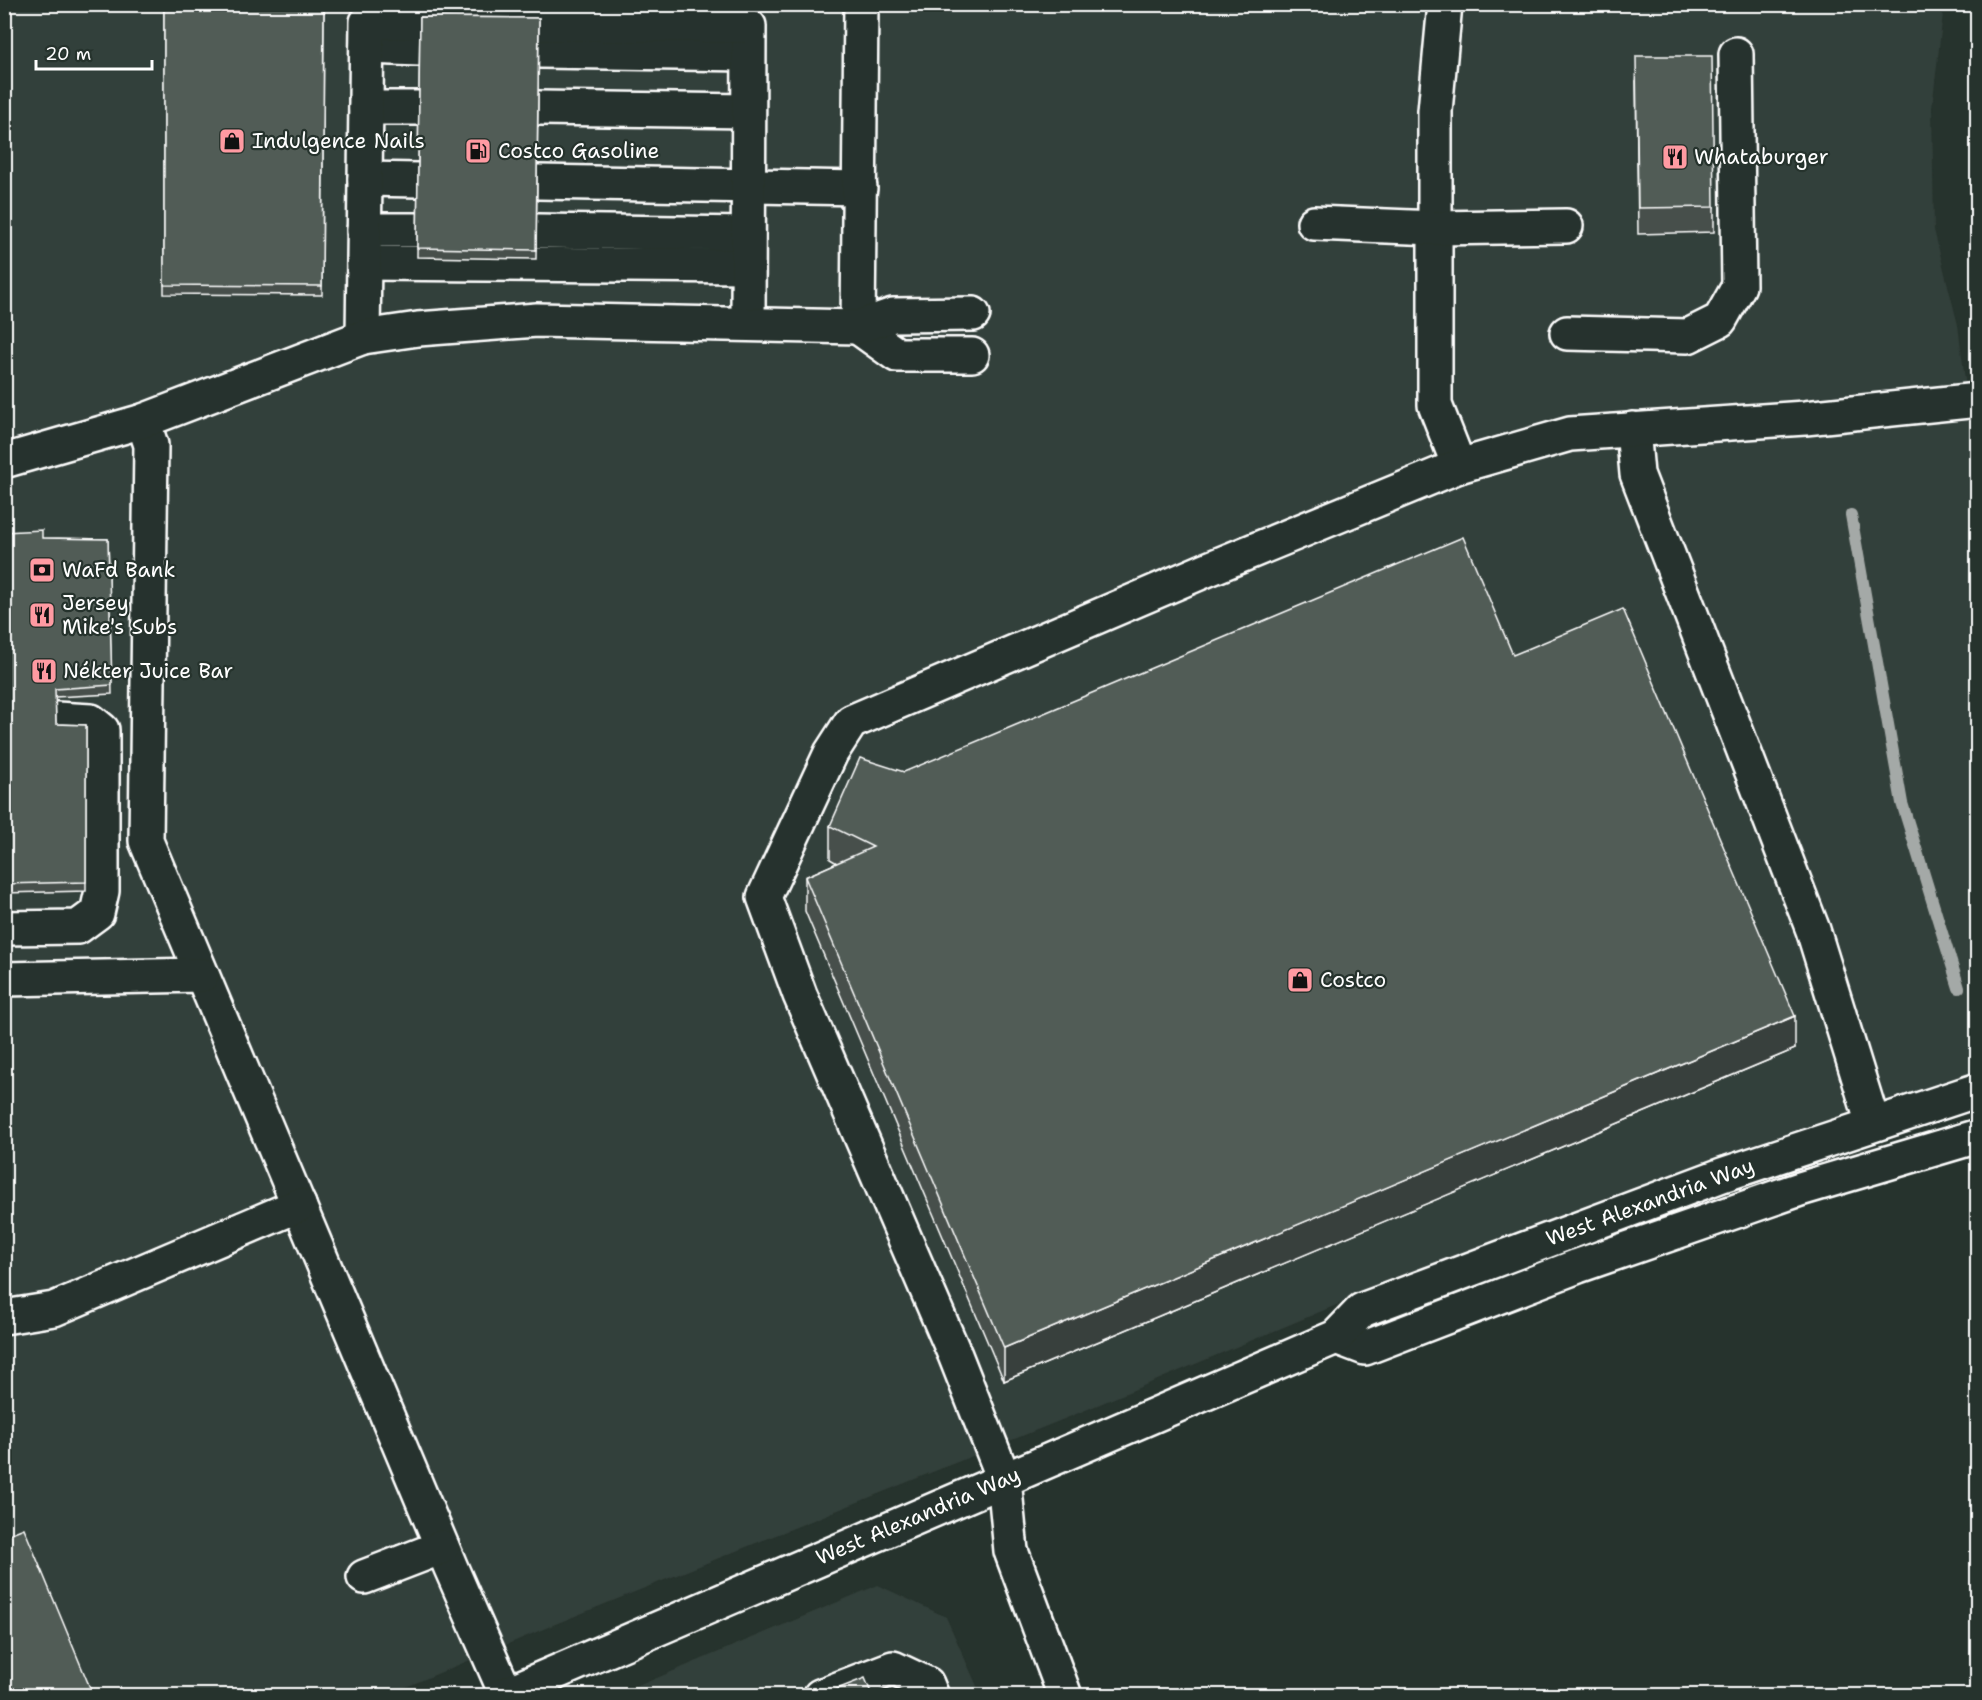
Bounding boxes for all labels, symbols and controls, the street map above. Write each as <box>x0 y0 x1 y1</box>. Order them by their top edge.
scale bar <box>36 33 152 71</box>
text: 20 m <box>45 42 91 66</box>
shop icon: Indulgence Nails <box>217 126 247 156</box>
place label: Indulgence Nails <box>252 127 425 155</box>
fuel station icon: Costco Gasoline <box>463 136 493 166</box>
place label: Costco Gasoline <box>498 137 659 165</box>
restaurant icon: Whataburger <box>1660 142 1690 172</box>
place label: Whataburger <box>1694 143 1829 171</box>
bank icon: WaFd Bank <box>27 555 57 585</box>
place label: WaFd Bank <box>62 556 175 584</box>
place label: Jersey Mike's Subs <box>62 589 177 641</box>
restaurant icon: Jersey Mike's Subs <box>27 600 57 630</box>
restaurant icon: Nékter Juice Bar <box>29 656 59 686</box>
place label: Nékter Juice Bar <box>63 657 233 685</box>
shop icon: Costco <box>1285 965 1315 995</box>
place label: Costco <box>1320 966 1386 994</box>
street label: West Alexandria Way <box>1542 1151 1758 1253</box>
street label: West Alexandria Way <box>812 1460 1024 1572</box>

